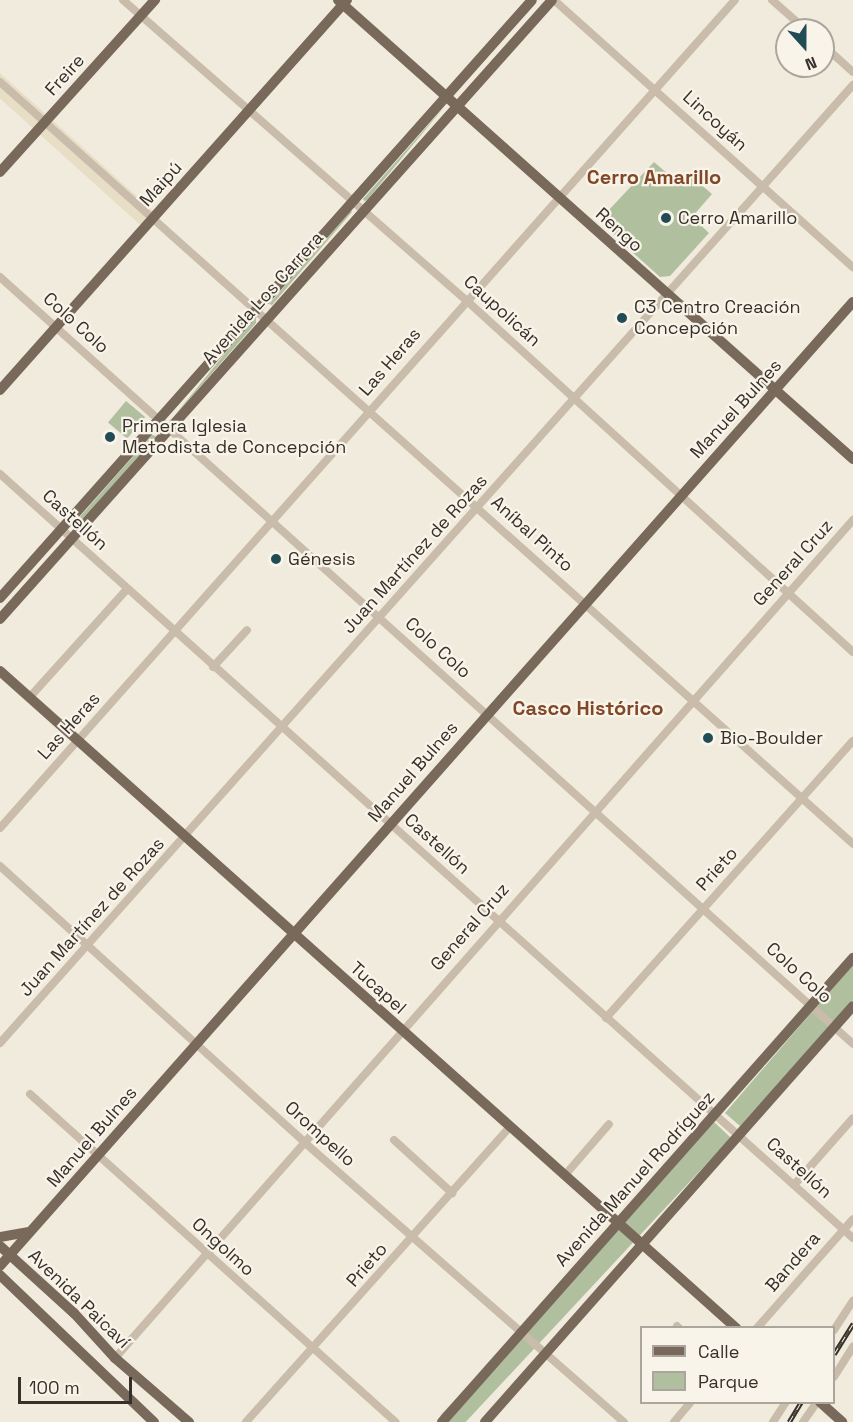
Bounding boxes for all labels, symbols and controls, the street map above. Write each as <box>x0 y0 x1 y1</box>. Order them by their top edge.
north arrow <box>775 18 835 78</box>
street label: Freire <box>41 50 89 100</box>
text: N <box>802 52 820 75</box>
street label: Lincoyán <box>678 86 752 156</box>
street label: Maipú <box>135 157 187 211</box>
district label: Cerro Amarillo <box>587 165 721 189</box>
street label: Rengo <box>591 203 647 257</box>
place label: Cerro Amarillo <box>678 207 798 229</box>
marker: Cerro Amarillo <box>659 211 673 225</box>
street label: Avenida Los Carrera <box>198 227 328 369</box>
street label: Caupolicán <box>459 271 545 351</box>
street label: Colo Colo <box>39 288 113 358</box>
place label: C3 Centro Creación Concepción <box>634 297 801 340</box>
marker: C3 Centro Creación Concepción <box>615 311 629 325</box>
street label: Las Heras <box>355 324 425 400</box>
street label: Manuel Bulnes <box>686 355 786 463</box>
place label: Primera Iglesia Metodista de Concepción <box>122 416 346 458</box>
marker: Primera Iglesia Metodista de Concepción <box>103 430 117 444</box>
street label: Juan Martínez de Rozas <box>338 470 492 638</box>
street label: Castellón <box>38 485 112 555</box>
street label: Aníbal Pinto <box>487 492 577 576</box>
street label: General Cruz <box>749 515 837 611</box>
place label: Génesis <box>288 548 356 570</box>
marker: Génesis <box>269 552 283 566</box>
street label: Colo Colo <box>401 613 475 683</box>
street label: Las Heras <box>33 688 105 764</box>
district label: Casco Histórico <box>513 696 663 720</box>
street label: Manuel Bulnes <box>364 717 462 827</box>
place label: Bio-Boulder <box>720 727 823 749</box>
marker: Bio-Boulder <box>701 731 715 745</box>
street label: Castellón <box>400 809 474 879</box>
street label: Juan Martínez de Rozas <box>15 833 169 1001</box>
street label: Prieto <box>692 843 742 895</box>
street label: General Cruz <box>426 879 514 975</box>
street label: Colo Colo <box>762 938 836 1008</box>
street label: Tucapel <box>346 957 410 1019</box>
street label: Manuel Bulnes <box>43 1082 141 1192</box>
street label: Avenida Manuel Rodríguez <box>551 1087 719 1271</box>
street label: Orompello <box>280 1097 360 1171</box>
street label: Castellón <box>762 1133 836 1203</box>
street label: Ongolmo <box>187 1213 259 1281</box>
street label: Bandera <box>761 1228 825 1296</box>
street label: Prieto <box>342 1239 392 1291</box>
street label: Avenida Paicaví <box>24 1245 134 1353</box>
legend <box>640 1326 835 1404</box>
text: Calle <box>698 1340 739 1363</box>
scale bar <box>21 1365 135 1403</box>
text: Parque <box>698 1370 759 1393</box>
text: 100 m <box>29 1376 80 1399</box>

